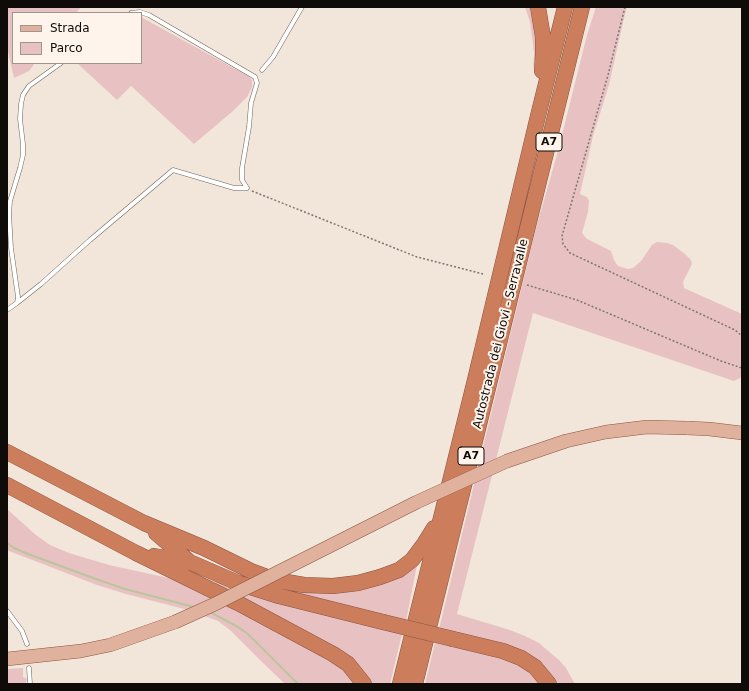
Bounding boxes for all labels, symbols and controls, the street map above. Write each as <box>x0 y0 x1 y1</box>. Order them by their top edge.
legend <box>12 12 142 64</box>
text: Strada <box>50 21 90 35</box>
text: Parco <box>50 41 83 55</box>
road number: A7 <box>536 133 562 151</box>
street label: Autostrada dei Giovi - Serravalle <box>470 238 532 430</box>
road number: A7 <box>458 447 484 465</box>

